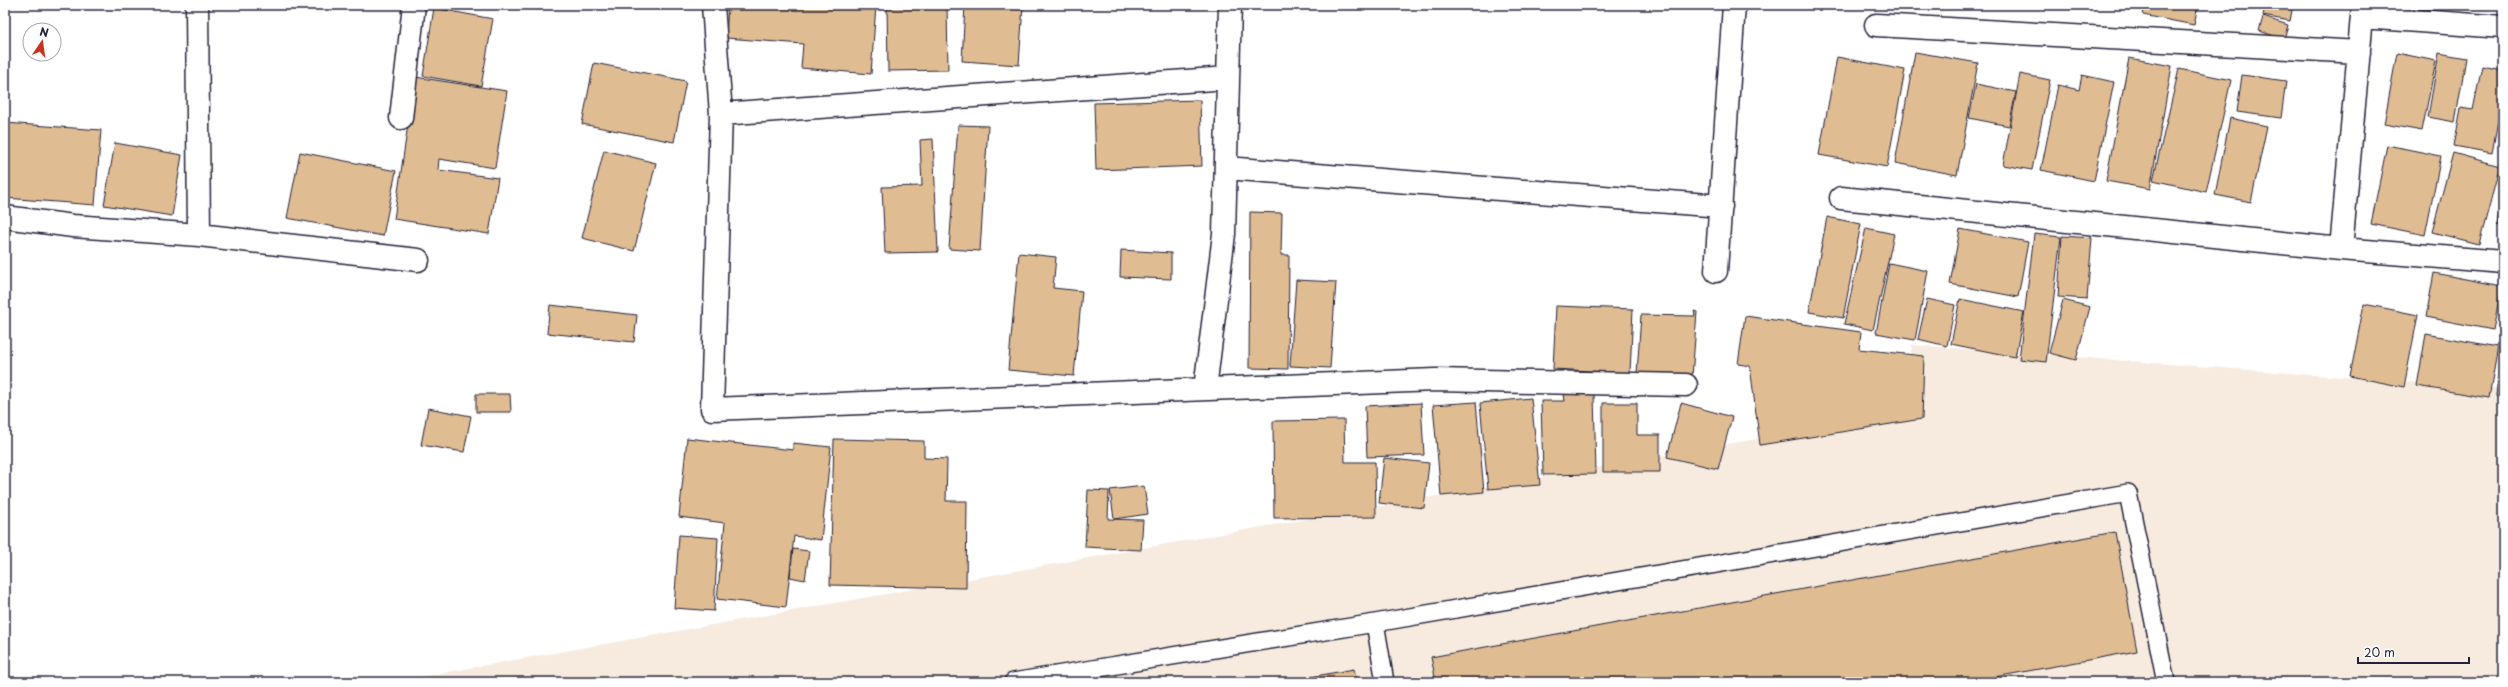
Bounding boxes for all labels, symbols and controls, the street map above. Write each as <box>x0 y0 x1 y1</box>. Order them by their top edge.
north arrow <box>22 22 62 62</box>
text: N <box>38 23 51 41</box>
scale bar <box>2358 639 2469 665</box>
text: 20 m <box>2364 643 2395 661</box>

